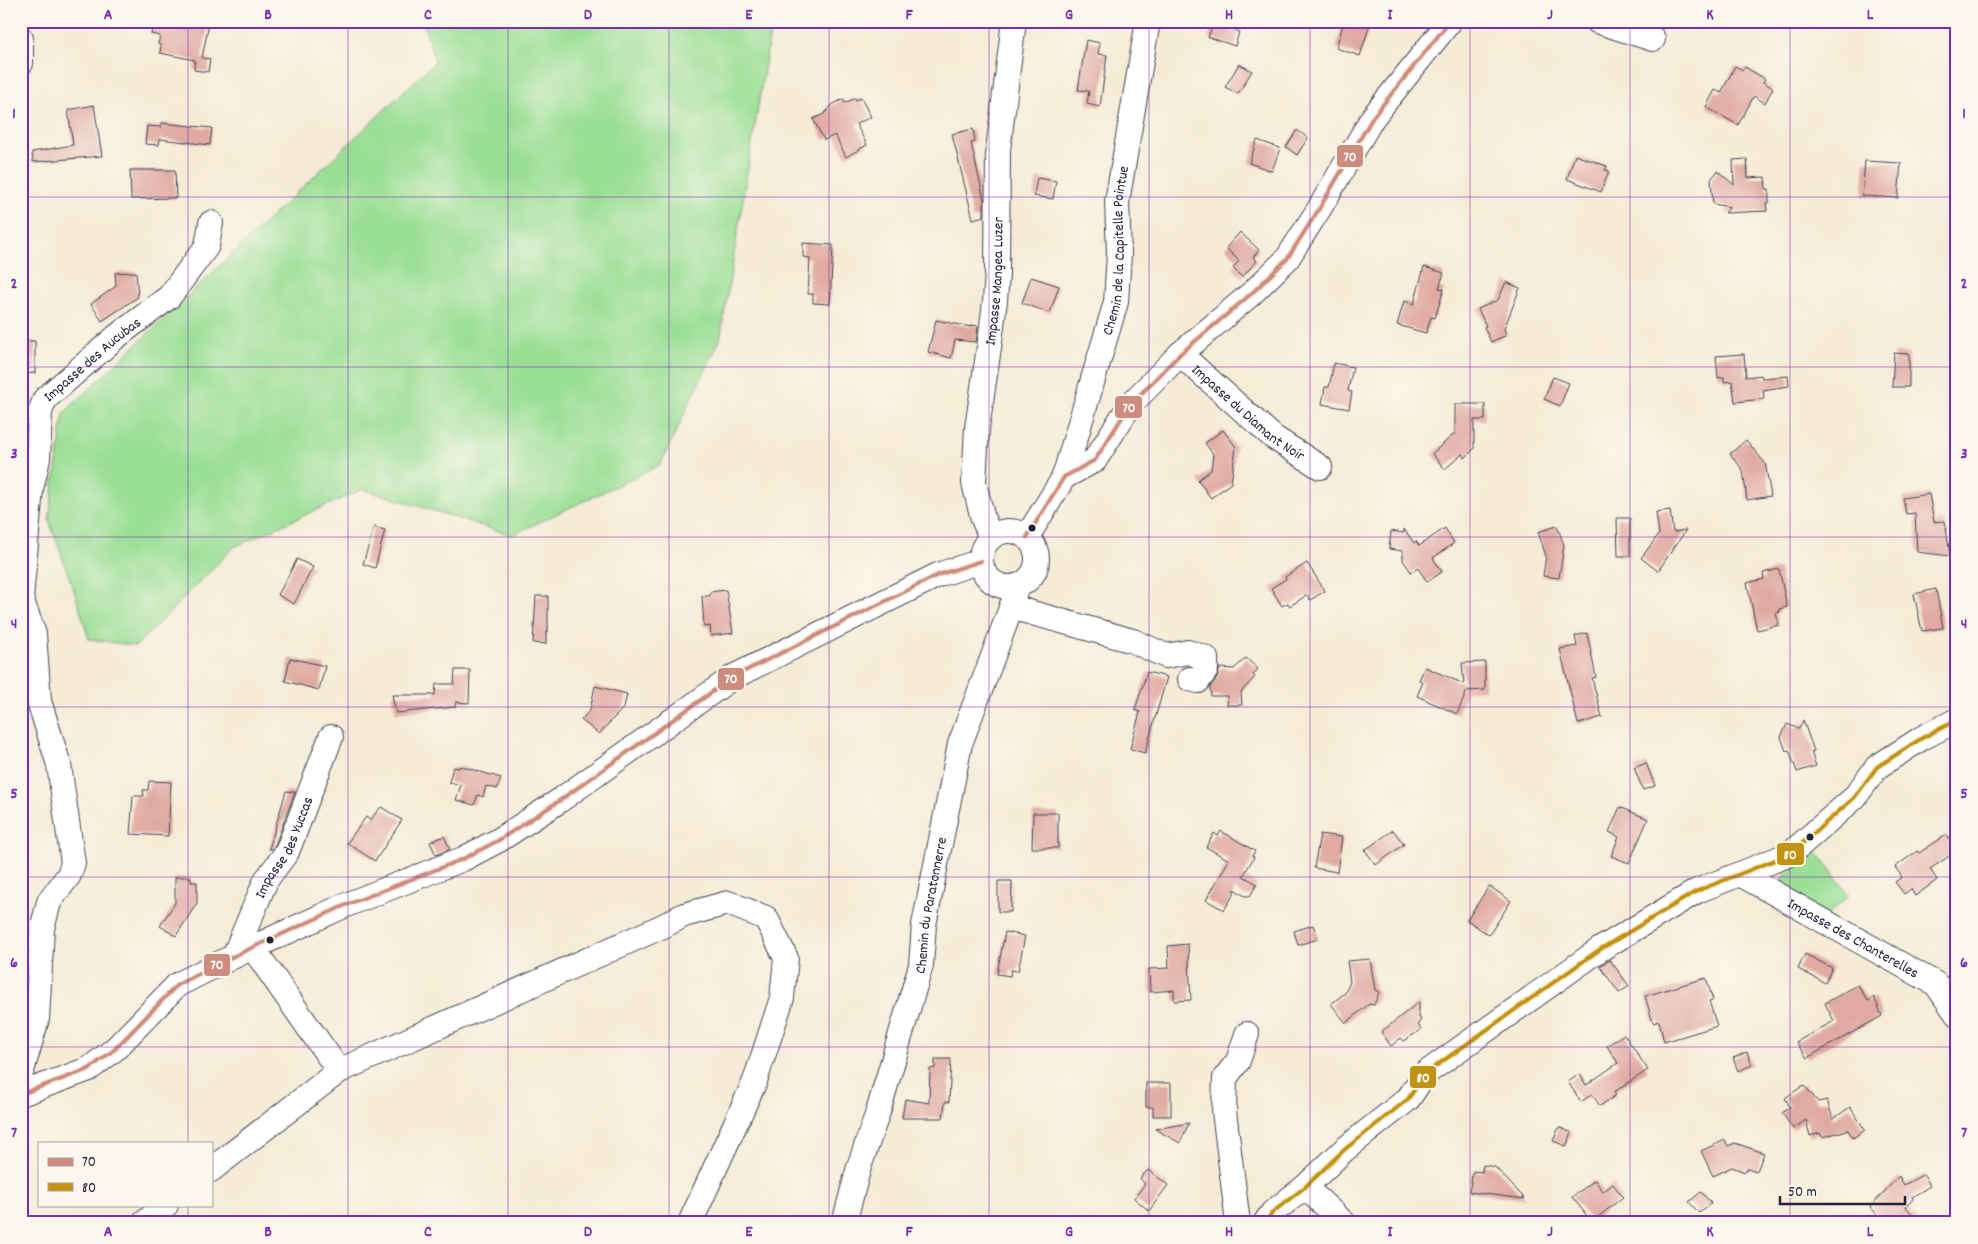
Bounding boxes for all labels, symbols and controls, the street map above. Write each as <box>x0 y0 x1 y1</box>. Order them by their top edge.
text: A <box>104 4 113 27</box>
text: B <box>264 4 272 27</box>
text: C <box>424 4 432 27</box>
text: D <box>584 4 593 27</box>
text: E <box>745 4 753 27</box>
text: F <box>905 4 913 27</box>
text: G <box>1065 4 1073 27</box>
text: H <box>1225 4 1233 27</box>
text: I <box>1388 4 1394 27</box>
text: J <box>1547 4 1553 27</box>
text: K <box>1706 4 1714 27</box>
text: L <box>1867 4 1874 27</box>
text: 1 <box>12 103 16 126</box>
text: 1 <box>1962 103 1966 126</box>
line badge: 70 <box>1336 144 1364 168</box>
text: 70 <box>1344 148 1357 168</box>
street label: Chemin de la Capitelle Pointue <box>1098 164 1136 338</box>
street label: Impasse Mangea Luzer <box>980 216 1010 347</box>
text: 2 <box>11 273 18 296</box>
text: 2 <box>1961 273 1968 296</box>
street label: Impasse des Aucubas <box>40 313 147 408</box>
street label: Impasse du Diamant Noir <box>1186 360 1309 468</box>
line badge: 70 <box>1114 395 1143 419</box>
text: 70 <box>1123 399 1136 419</box>
text: 3 <box>10 443 18 466</box>
text: 3 <box>1960 443 1968 466</box>
unlabelled marker <box>1027 523 1037 533</box>
text: 4 <box>11 613 17 636</box>
text: 4 <box>1961 613 1967 636</box>
line badge: 70 <box>717 667 745 691</box>
text: 70 <box>725 670 738 690</box>
text: 5 <box>10 783 18 806</box>
text: 5 <box>1960 783 1968 806</box>
street label: Impasse des Yuccas <box>250 794 320 902</box>
unlabelled marker <box>1805 832 1815 842</box>
street label: Chemin du Paratonnerre <box>910 835 954 977</box>
line badge: 80 <box>1776 842 1805 866</box>
text: 80 <box>1783 846 1797 866</box>
street label: Impasse des Chanterelles <box>1783 894 1922 985</box>
unlabelled marker <box>265 935 275 945</box>
text: 6 <box>10 952 18 975</box>
text: 6 <box>1960 952 1968 975</box>
line badge: 70 <box>203 953 231 977</box>
text: 70 <box>211 956 224 976</box>
line badge: 80 <box>1409 1065 1437 1089</box>
text: 80 <box>1416 1069 1430 1089</box>
text: 7 <box>11 1122 17 1145</box>
text: 7 <box>1961 1122 1967 1145</box>
legend <box>38 1142 212 1206</box>
text: 70 <box>82 1152 96 1174</box>
scale bar <box>1780 1174 1906 1206</box>
text: 80 <box>82 1178 96 1200</box>
text: 50 m <box>1788 1182 1817 1204</box>
text: A <box>104 1221 113 1244</box>
text: B <box>264 1221 272 1244</box>
text: C <box>424 1221 432 1244</box>
text: D <box>584 1221 593 1244</box>
text: E <box>745 1221 753 1244</box>
text: F <box>905 1221 913 1244</box>
text: G <box>1065 1221 1073 1244</box>
text: H <box>1225 1221 1233 1244</box>
text: I <box>1388 1221 1394 1244</box>
text: J <box>1547 1221 1553 1244</box>
text: K <box>1706 1221 1714 1244</box>
text: L <box>1867 1221 1874 1244</box>

